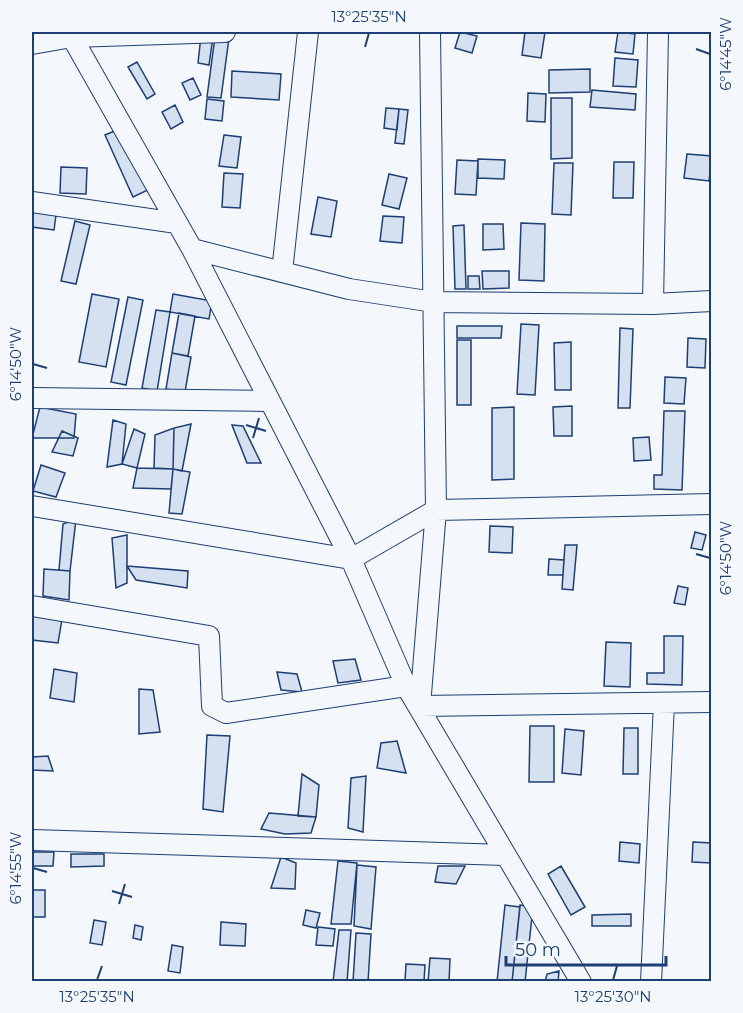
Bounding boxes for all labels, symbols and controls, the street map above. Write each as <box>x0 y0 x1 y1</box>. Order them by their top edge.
text: 13°25'35"N <box>331 7 407 26</box>
text: 6°14'45"W <box>716 17 735 91</box>
text: 6°14'50"W <box>6 326 25 401</box>
text: 6°14'50"W <box>716 520 735 595</box>
text: 6°14'55"W <box>6 831 25 904</box>
scale bar <box>506 929 666 967</box>
text: 50 m <box>515 939 561 961</box>
text: 13°25'35"N <box>59 987 135 1006</box>
text: 13°25'30"N <box>575 987 652 1006</box>

